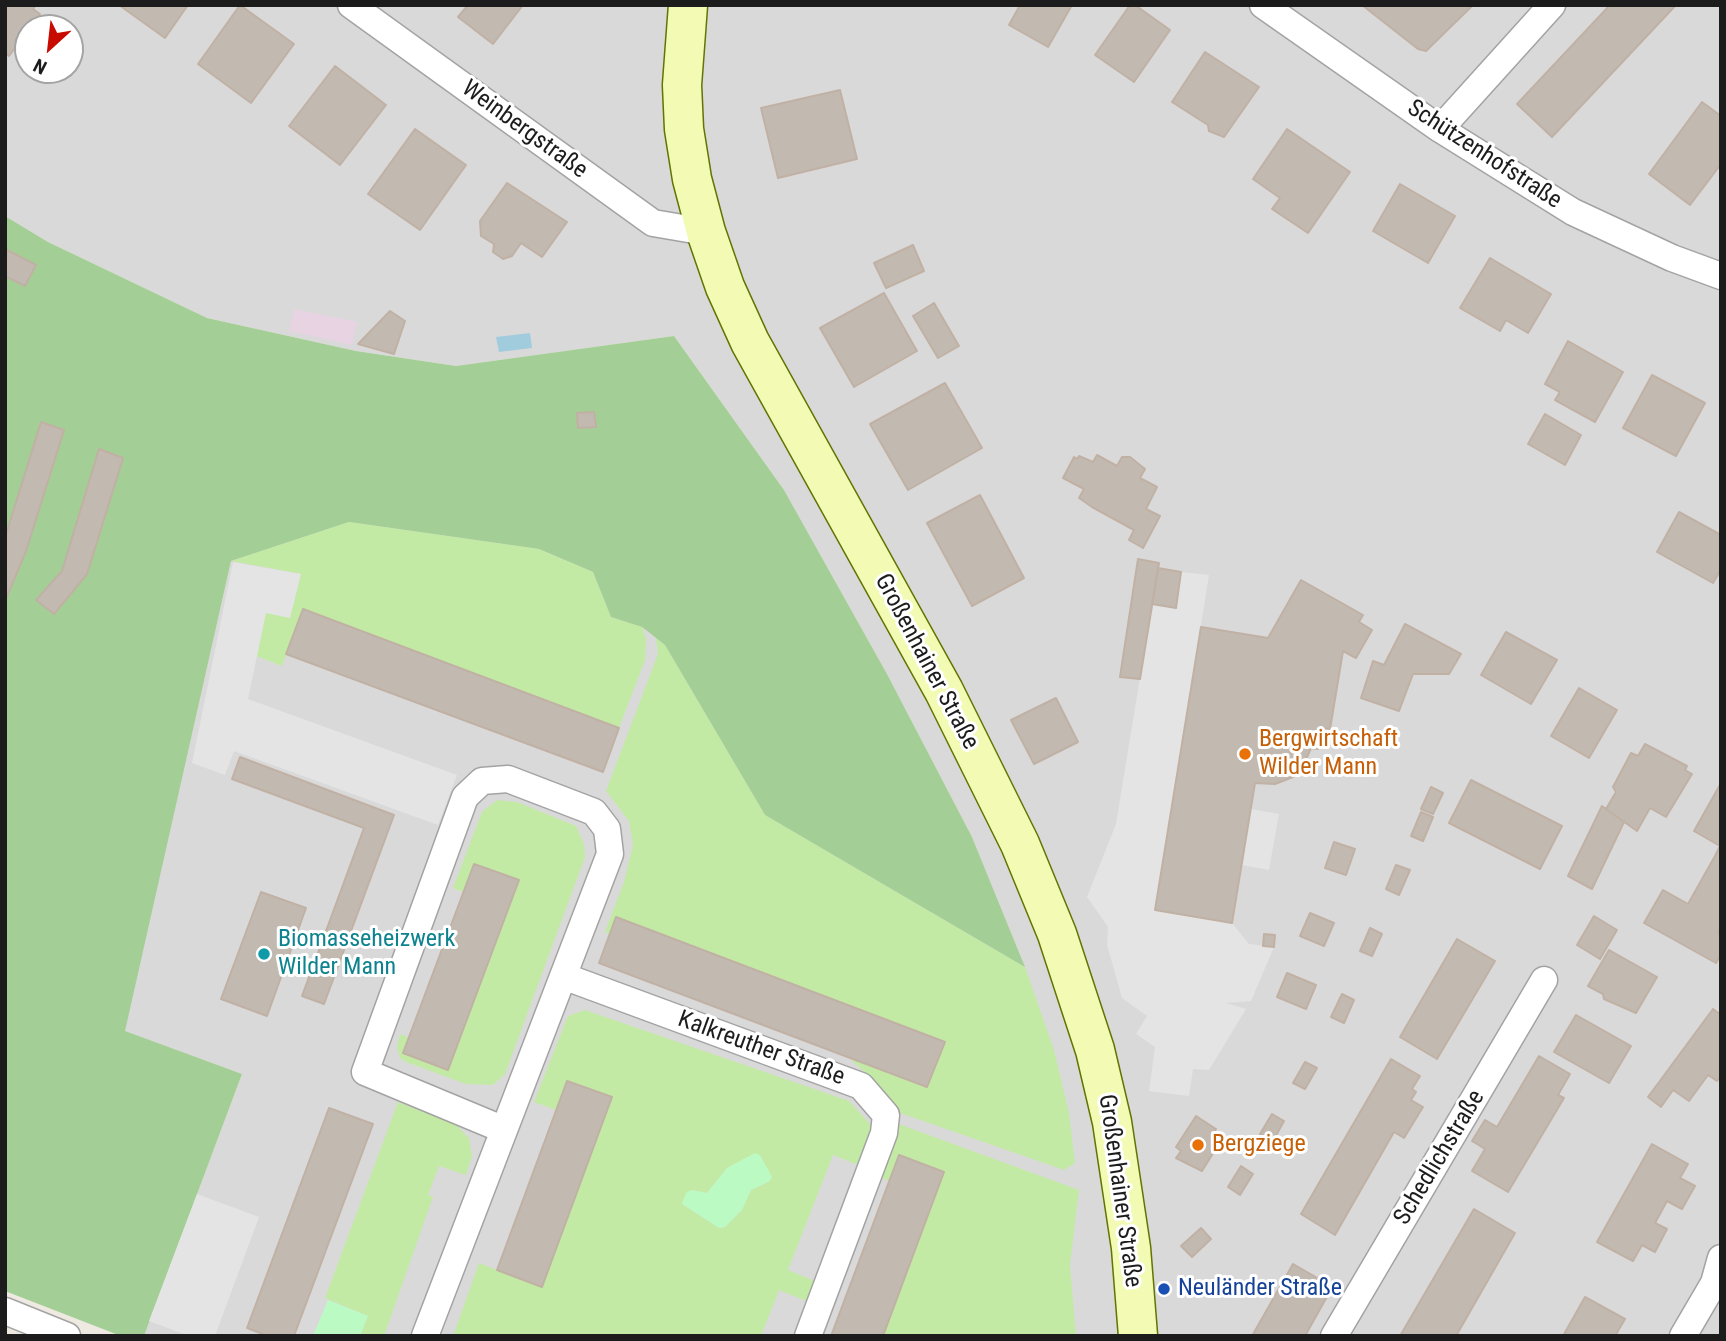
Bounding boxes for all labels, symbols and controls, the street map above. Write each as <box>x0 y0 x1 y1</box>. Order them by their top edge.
north arrow <box>14 14 84 84</box>
text: N <box>30 53 51 79</box>
street label: Weinbergstraße <box>455 75 593 185</box>
street label: Schützenhofstraße <box>1401 94 1567 216</box>
street label: Großenhainer Straße <box>868 569 984 755</box>
place label: Bergwirtschaft Wilder Mann <box>1259 726 1398 782</box>
marker: Bergwirtschaft Wilder Mann <box>1237 746 1253 762</box>
place label: Biomasseheizwerk Wilder Mann <box>278 926 455 982</box>
marker: Biomasseheizwerk Wilder Mann <box>256 946 272 962</box>
street label: Kalkreuther Straße <box>674 1005 848 1093</box>
street label: Schedlichstraße <box>1388 1085 1492 1231</box>
street label: Großenhainer Straße <box>1091 1093 1147 1289</box>
place label: Bergziege <box>1212 1131 1306 1159</box>
marker: Bergziege <box>1190 1137 1206 1153</box>
place label: Neuländer Straße <box>1178 1275 1342 1303</box>
marker: Neuländer Straße <box>1156 1281 1172 1297</box>

